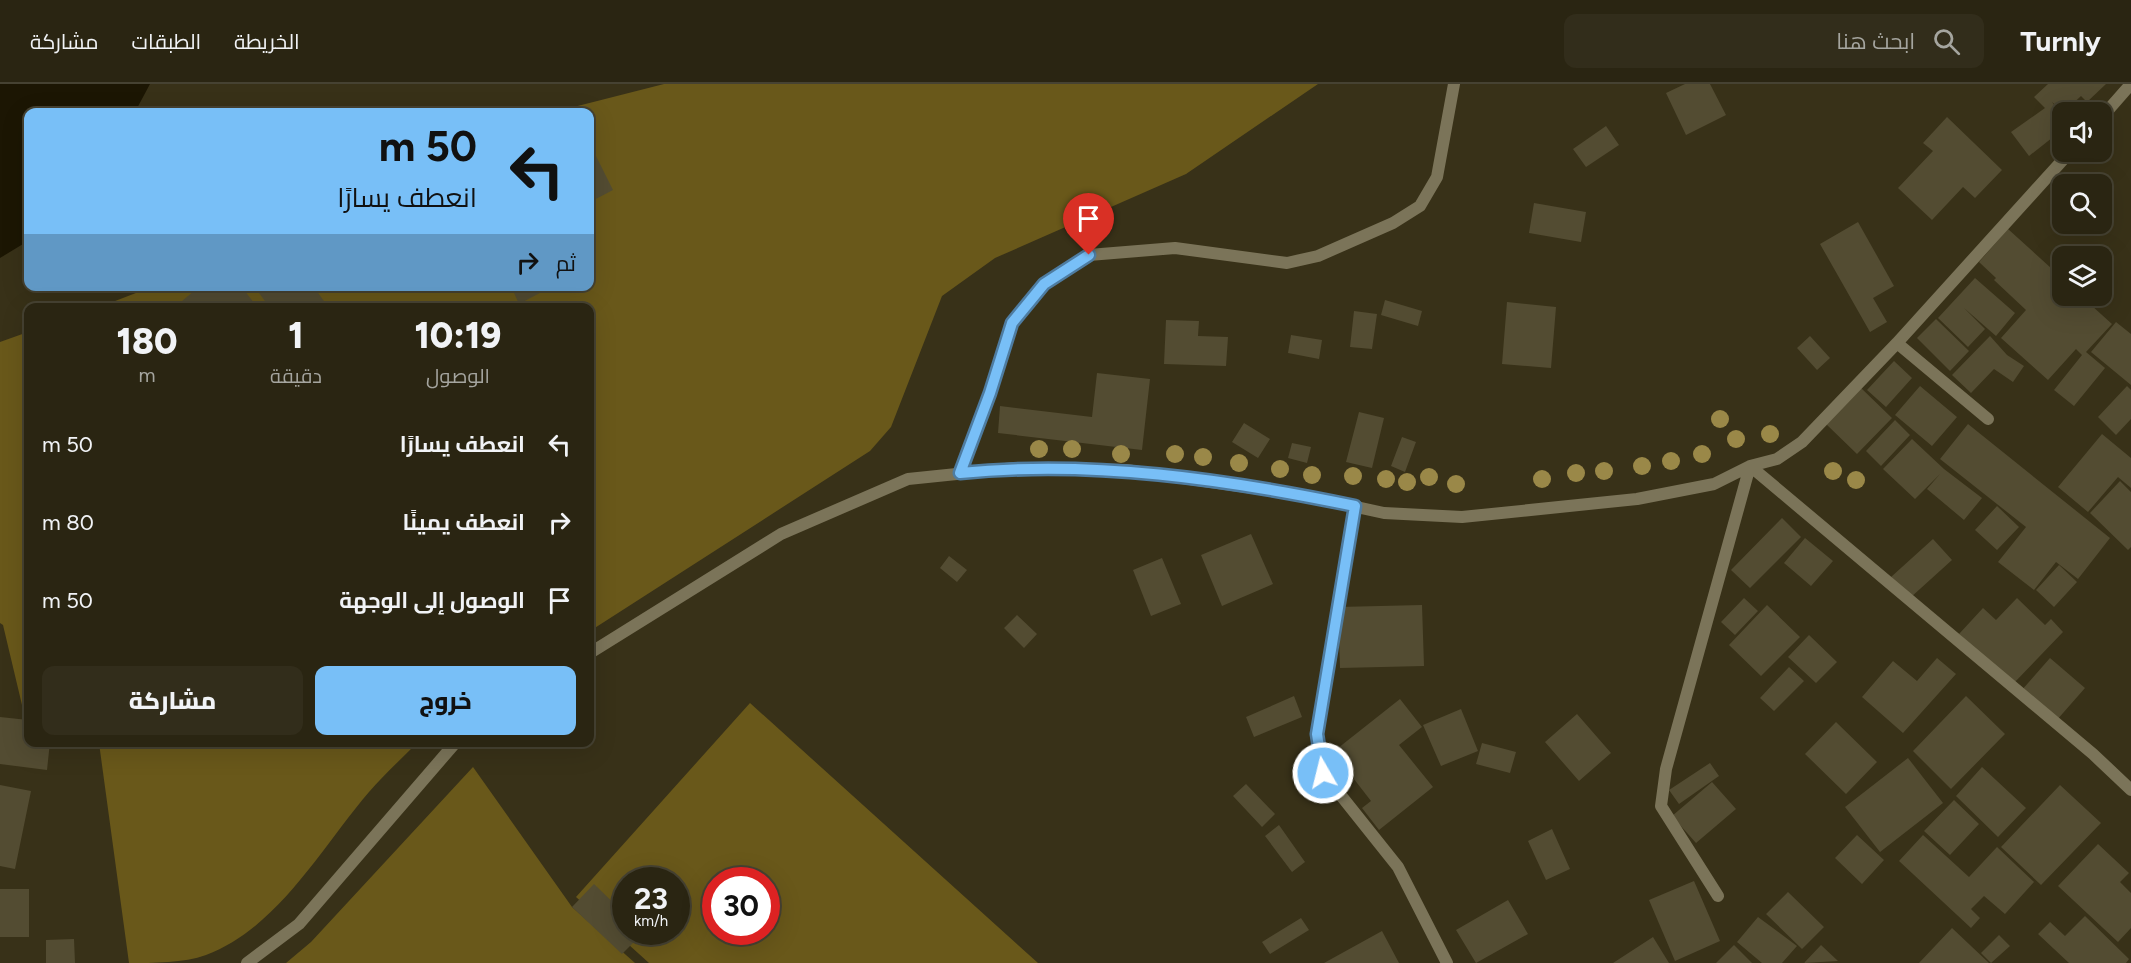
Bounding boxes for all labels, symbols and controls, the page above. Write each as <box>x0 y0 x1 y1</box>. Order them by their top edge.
search box <box>1564 14 1984 68</box>
text: Turnly <box>2020 24 2101 58</box>
icon: search <box>1930 25 1963 58</box>
text: ابحث هنا <box>1836 28 1915 55</box>
text: مشاركة <box>30 29 99 54</box>
text: الطبقات <box>132 29 201 54</box>
text: الخريطة <box>234 29 300 54</box>
map controls <box>2052 102 2112 306</box>
button: sound <box>2052 102 2112 162</box>
text: 50 m <box>379 121 477 172</box>
icon: left <box>498 132 576 210</box>
button: search <box>2052 174 2112 234</box>
text: انعطف يسارًا <box>337 181 477 214</box>
pin <box>1063 193 1114 255</box>
icon: arrive <box>1072 202 1105 235</box>
icon: right <box>511 246 544 279</box>
button: layers <box>2052 246 2112 306</box>
text: ثم <box>556 250 576 277</box>
text: 1 <box>288 314 304 357</box>
text: 10:19 <box>415 314 501 357</box>
text: 180 <box>117 320 177 363</box>
text: m <box>138 363 155 387</box>
text: دقيقة <box>270 364 322 388</box>
text: الوصول <box>426 364 490 388</box>
icon: left <box>543 428 576 461</box>
text: 50 m <box>42 431 93 458</box>
text: انعطف يسارًا <box>400 431 525 458</box>
icon: right <box>543 506 576 539</box>
text: 80 m <box>42 509 94 536</box>
text: انعطف يمينًا <box>402 509 525 536</box>
icon: arrive <box>543 584 576 617</box>
text: 50 m <box>42 587 93 614</box>
text: الوصول إلى الوجهة <box>339 587 525 614</box>
button: مشاركة <box>42 666 303 735</box>
button: خروج <box>315 666 576 735</box>
position arrow <box>1291 741 1355 805</box>
speed limit sign: 30 <box>702 867 780 945</box>
text: 23 <box>634 880 668 917</box>
text: km/h <box>634 912 668 930</box>

